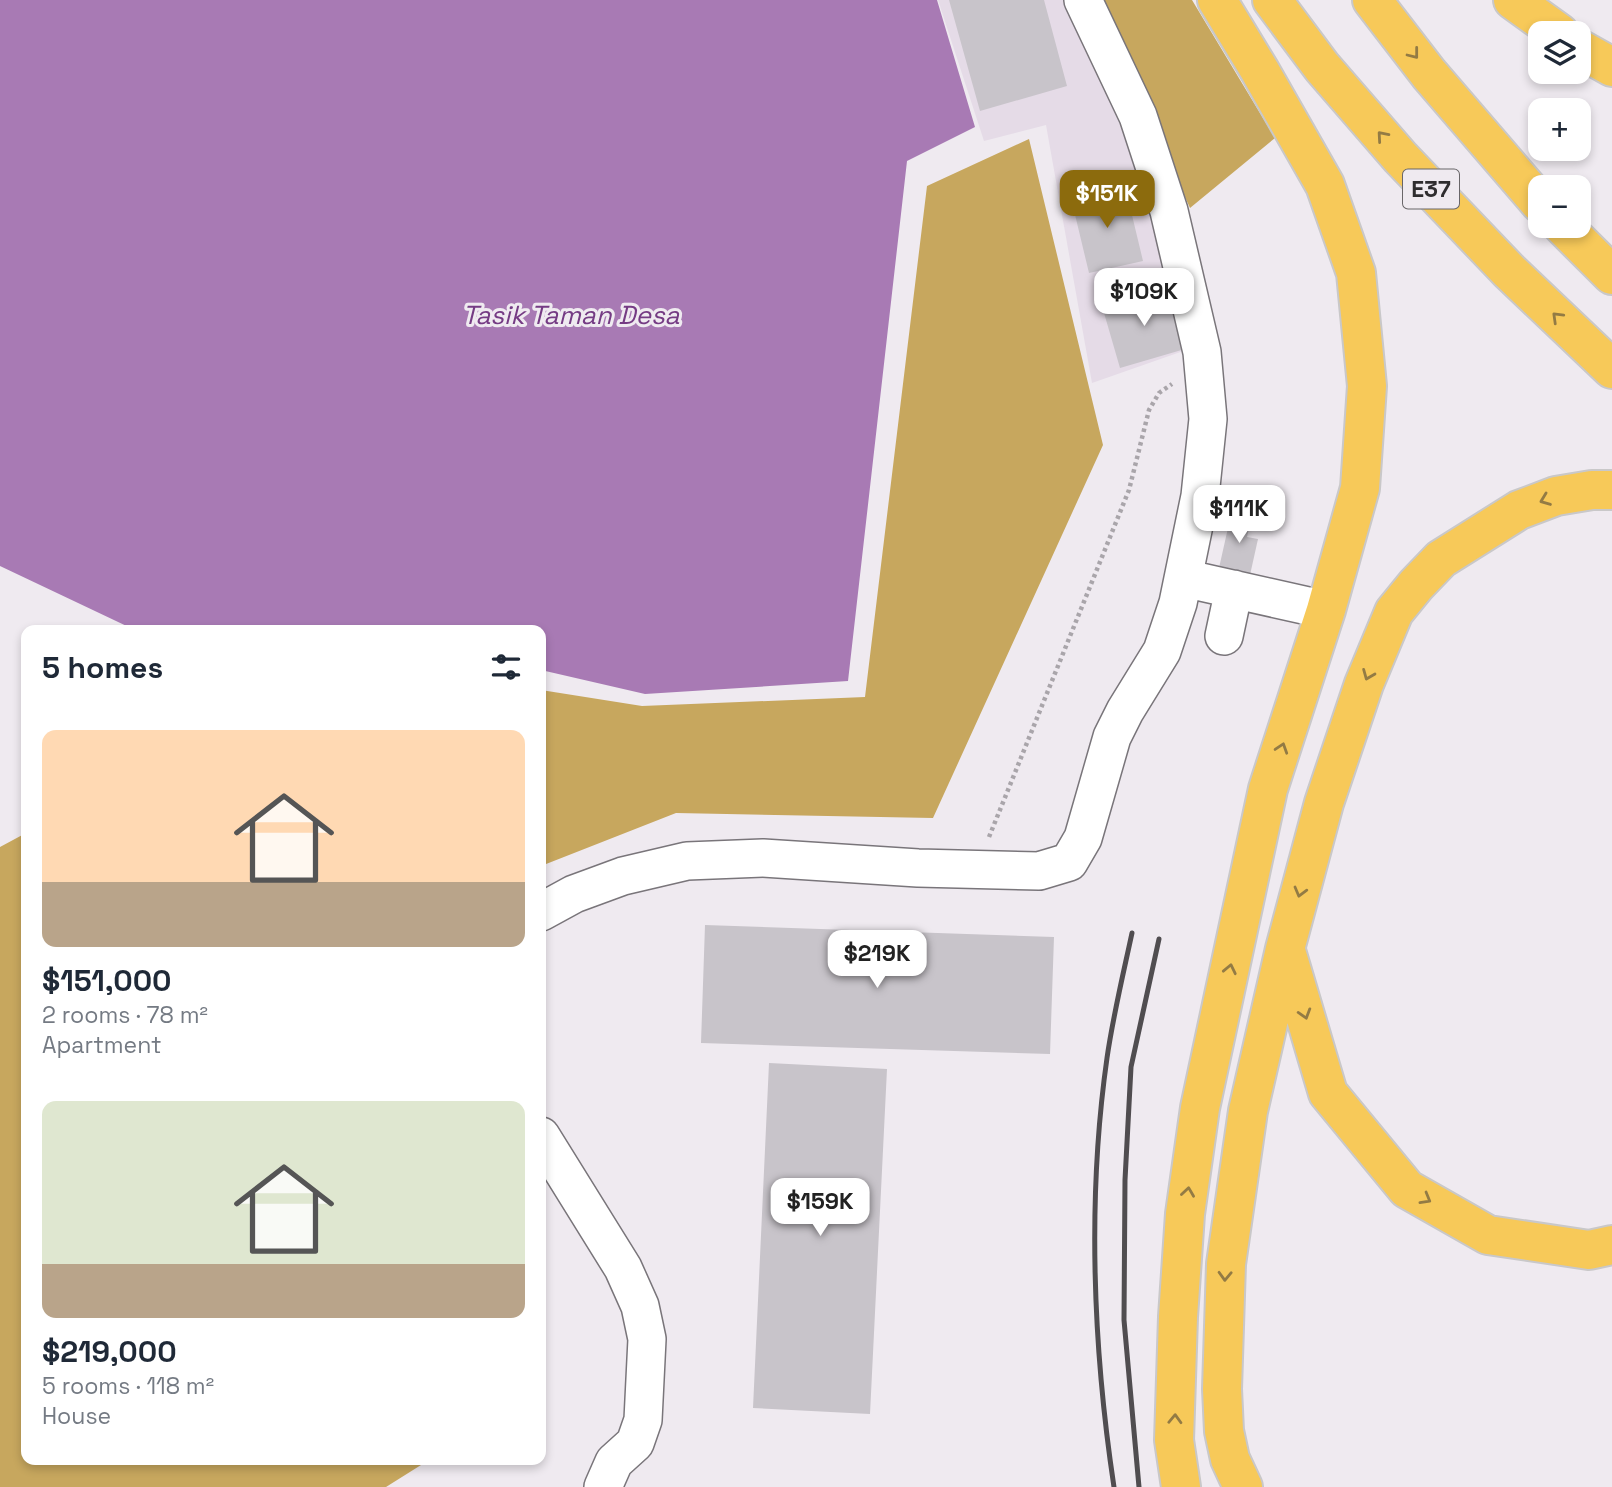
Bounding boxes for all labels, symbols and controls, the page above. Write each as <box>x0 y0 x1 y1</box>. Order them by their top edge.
map controls <box>1528 21 1591 238</box>
button: layers <box>1528 21 1591 84</box>
one-way arrow <box>1405 46 1418 59</box>
button: + <box>1528 98 1591 161</box>
one-way arrow <box>1378 131 1390 144</box>
pin: $151K <box>1058 170 1156 230</box>
road number: E37 <box>1403 170 1459 208</box>
button: − <box>1528 175 1591 238</box>
text: $151K <box>1076 178 1138 208</box>
pin: $109K <box>1095 268 1193 328</box>
text: $109K <box>1110 276 1178 306</box>
water label: Tasik Taman Desa <box>462 298 681 332</box>
one-way arrow <box>1552 312 1565 325</box>
pin: $111K <box>1190 486 1288 545</box>
one-way arrow <box>1539 492 1552 506</box>
text: $111K <box>1209 493 1269 523</box>
text: 5 homes <box>42 648 163 687</box>
icon: filters <box>487 648 525 686</box>
one-way arrow <box>1363 669 1377 681</box>
one-way arrow <box>1274 742 1288 754</box>
icon: home <box>221 775 347 901</box>
one-way arrow <box>1294 886 1309 898</box>
pin: $219K <box>828 930 926 990</box>
text: $219K <box>844 938 910 968</box>
text: $151,000 <box>42 961 172 1000</box>
one-way arrow <box>1221 963 1236 975</box>
text: 2 rooms · 78 m² <box>42 1000 208 1030</box>
one-way arrow <box>1296 1008 1311 1020</box>
text: Apartment <box>42 1030 162 1060</box>
icon: home <box>221 1146 347 1272</box>
pin: $159K <box>771 1178 869 1238</box>
text: $159K <box>787 1186 853 1216</box>
one-way arrow <box>1181 1186 1196 1198</box>
one-way arrow <box>1418 1191 1431 1204</box>
one-way arrow <box>1218 1271 1233 1282</box>
text: $219,000 <box>42 1332 177 1371</box>
text: 5 rooms · 118 m² <box>42 1371 214 1401</box>
text: House <box>42 1401 111 1431</box>
one-way arrow <box>1167 1414 1182 1425</box>

